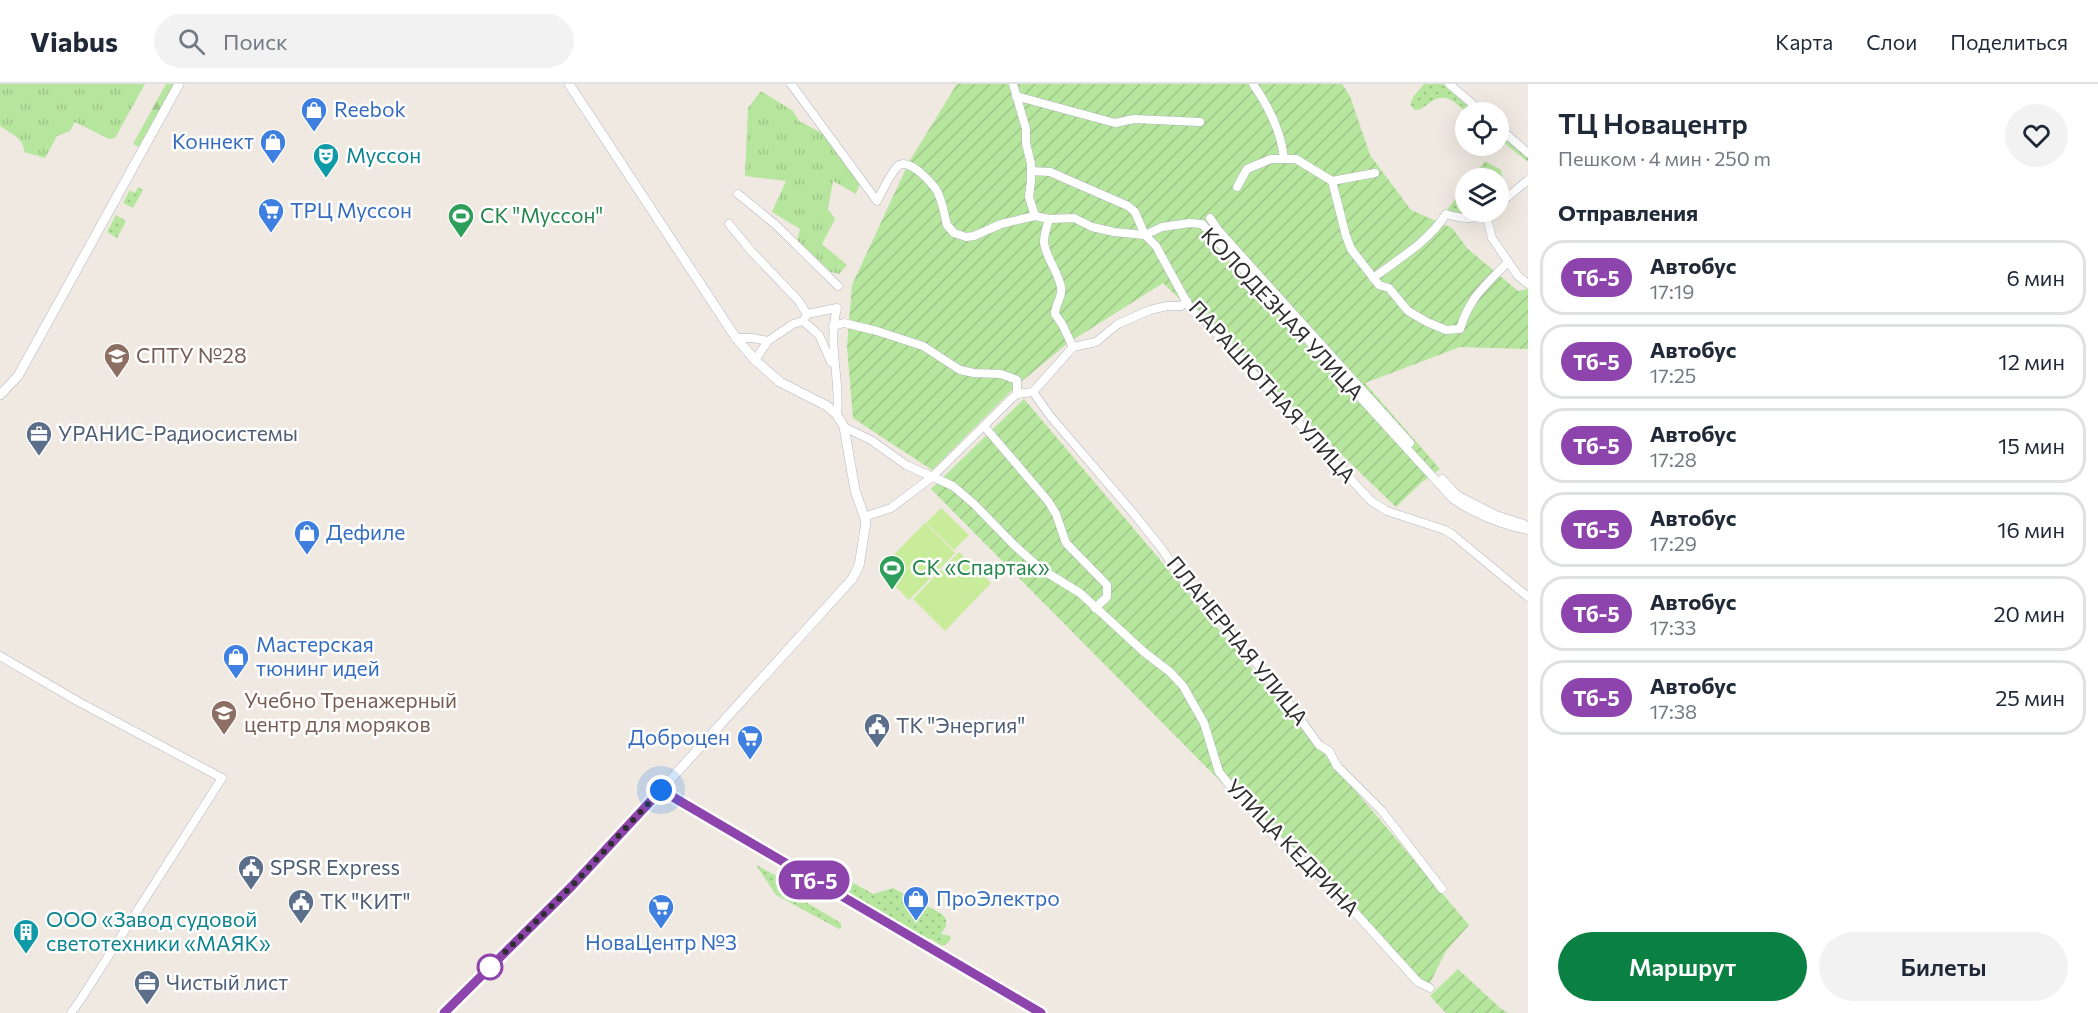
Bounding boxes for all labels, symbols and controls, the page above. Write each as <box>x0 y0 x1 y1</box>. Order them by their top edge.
search box <box>154 14 574 68</box>
text: Viabus <box>30 24 118 58</box>
icon: search <box>175 25 208 58</box>
text: Поиск <box>223 28 288 55</box>
text: Карта <box>1775 29 1833 54</box>
text: Слои <box>1866 29 1917 54</box>
text: Поделиться <box>1950 29 2068 54</box>
shop icon: Reebok <box>299 95 329 133</box>
place label: Reebok <box>334 96 406 121</box>
map controls <box>1455 102 1509 222</box>
button: locate <box>1455 102 1509 156</box>
button: heart <box>2005 104 2068 167</box>
text: ТЦ Новацентр <box>1558 106 1748 140</box>
shop icon: Коннект <box>258 127 288 165</box>
place label: Коннект <box>172 128 254 153</box>
theatre icon: Муссон <box>311 141 341 179</box>
place label: Муссон <box>346 142 421 167</box>
text: Пешком · 4 мин · 250 m <box>1558 146 1771 170</box>
button: layers <box>1455 168 1509 222</box>
supermarket icon: ТРЦ Муссон <box>256 196 286 234</box>
place label: ТРЦ Муссон <box>290 197 412 222</box>
text: Отправления <box>1558 199 1698 226</box>
sports icon: СК "Муссон" <box>446 201 476 239</box>
place label: СК "Муссон" <box>480 202 603 227</box>
street label: КОЛОДЕЗНАЯ УЛИЦА <box>1197 222 1369 404</box>
text: Автобус <box>1650 252 1736 279</box>
text: 6 мин <box>2007 264 2065 291</box>
text: Тб-5 <box>1573 265 1620 290</box>
text: 17:19 <box>1650 279 1694 303</box>
street label: ПАРАШЮТНАЯ УЛИЦА <box>1185 295 1362 487</box>
text: Автобус <box>1650 336 1736 363</box>
school or university icon: СПТУ №28 <box>102 341 132 379</box>
place label: СПТУ №28 <box>136 342 247 367</box>
text: 12 мин <box>1998 348 2065 375</box>
text: Тб-5 <box>1573 349 1620 374</box>
text: 17:25 <box>1650 363 1696 387</box>
office icon: УРАНИС-Радиосистемы <box>24 419 54 457</box>
place label: УРАНИС-Радиосистемы <box>58 420 298 445</box>
text: Автобус <box>1650 420 1736 447</box>
text: 15 мин <box>1998 432 2065 459</box>
text: Тб-5 <box>1573 433 1620 458</box>
text: 17:28 <box>1650 447 1697 471</box>
text: Автобус <box>1650 504 1736 531</box>
text: 16 мин <box>1997 516 2065 543</box>
text: Тб-5 <box>1573 517 1620 542</box>
shop icon: Дефиле <box>292 518 322 556</box>
place label: Дефиле <box>326 519 405 544</box>
text: 17:29 <box>1650 531 1697 555</box>
street label: ПЛАНЕРНАЯ УЛИЦА <box>1162 551 1314 730</box>
sports icon: СК «Спартак» <box>877 553 907 591</box>
place label: СК «Спартак» <box>912 554 1050 579</box>
text: Автобус <box>1650 588 1736 615</box>
text: 20 мин <box>1993 600 2065 627</box>
text: Тб-5 <box>1573 601 1620 626</box>
text: 17:33 <box>1650 615 1696 639</box>
place label: Мастерская тюнинг идей <box>256 631 380 680</box>
shop icon: Мастерская тюнинг идей <box>221 642 251 680</box>
text: Автобус <box>1650 672 1736 699</box>
text: 25 мин <box>1995 684 2065 711</box>
text: Тб-5 <box>1573 685 1620 710</box>
place label: Учебно Тренажерный центр для моряков <box>244 687 457 736</box>
school or university icon: Учебно Тренажерный центр для моряков <box>209 698 239 736</box>
text: 17:38 <box>1650 699 1697 723</box>
public building icon: ТК "Энергия" <box>862 711 892 749</box>
place label: ТК "Энергия" <box>896 712 1025 737</box>
supermarket icon: Доброцен <box>735 723 765 761</box>
place label: Доброцен <box>628 724 730 749</box>
street label: УЛИЦА КЕДРИНА <box>1221 773 1365 921</box>
your location <box>646 775 676 805</box>
public building icon: SPSR Express <box>236 853 266 891</box>
place label: SPSR Express <box>270 854 400 879</box>
line badge: Тб-5 <box>772 860 856 900</box>
text: Тб-5 <box>791 868 837 893</box>
shop icon: ПроЭлектро <box>901 884 931 922</box>
place label: ПроЭлектро <box>936 885 1060 910</box>
public building icon: ТК "КИТ" <box>286 887 316 925</box>
place label: ТК "КИТ" <box>320 888 411 913</box>
supermarket icon: НоваЦентр №3 <box>646 892 676 930</box>
place label: ООО «Завод судовой светотехники «МАЯК» <box>46 906 271 955</box>
building icon: ООО «Завод судовой светотехники «МАЯК» <box>11 917 41 955</box>
place label: НоваЦентр №3 <box>585 929 737 954</box>
button: Маршрут <box>1558 932 1807 1001</box>
button: Билеты <box>1819 932 2068 1001</box>
unlabelled marker <box>477 954 503 980</box>
office icon: Чистый лист <box>132 968 162 1006</box>
place label: Чистый лист <box>166 969 288 994</box>

